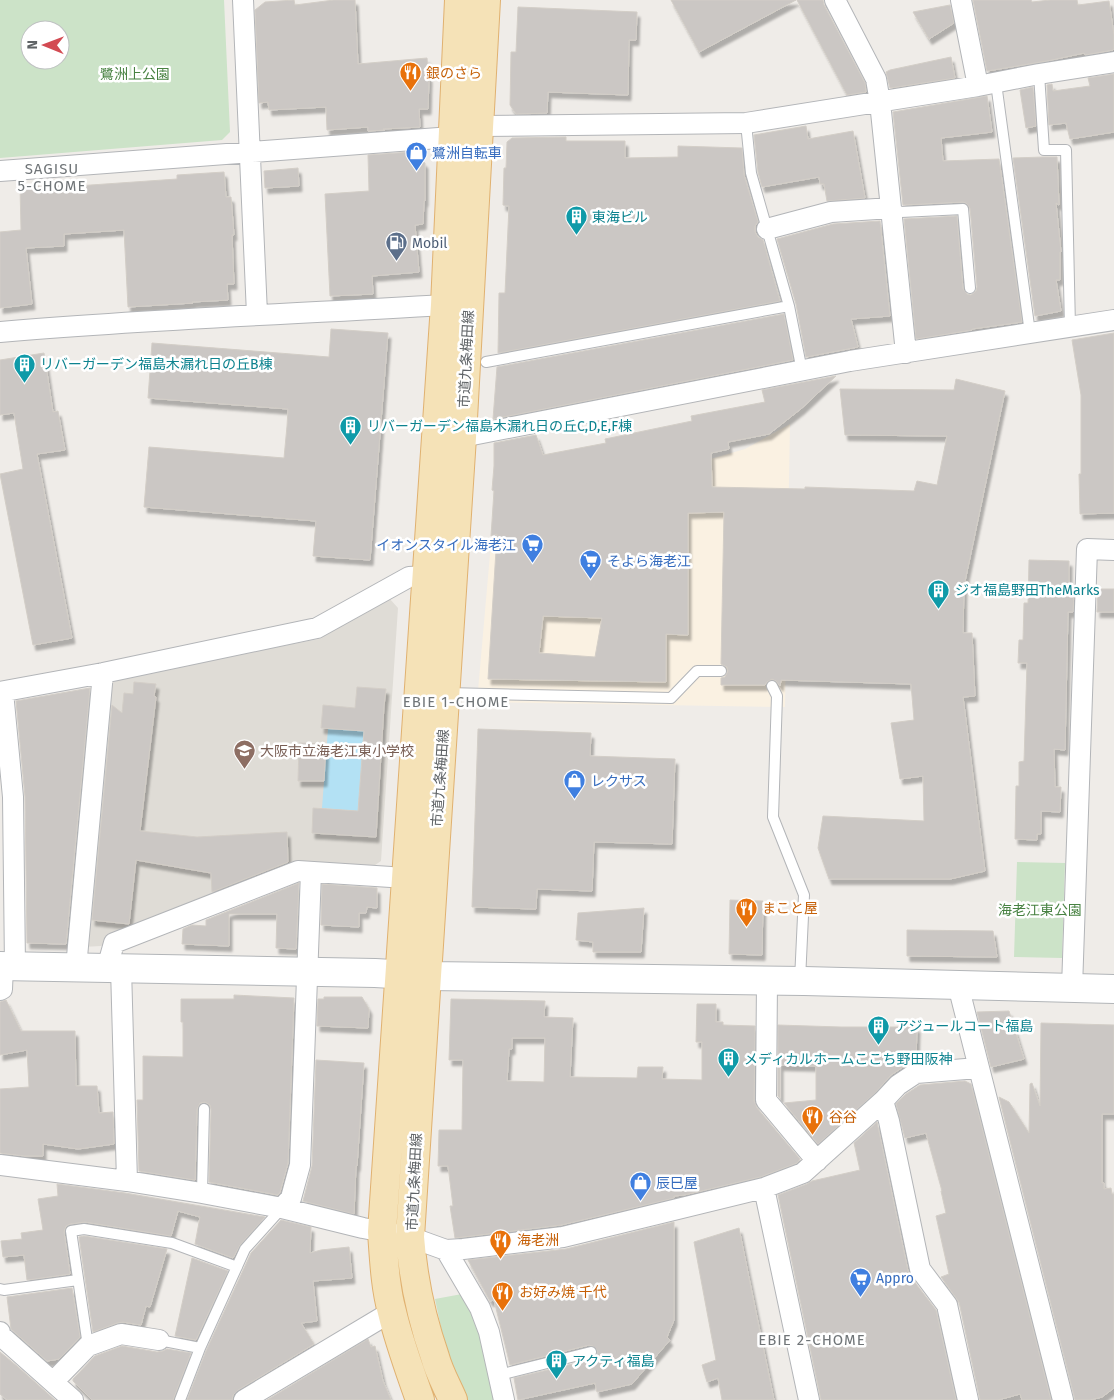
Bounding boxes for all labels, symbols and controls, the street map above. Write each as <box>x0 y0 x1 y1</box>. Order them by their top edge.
north arrow <box>20 20 70 70</box>
text: N <box>24 40 41 50</box>
restaurant icon: 銀のさら <box>398 61 422 92</box>
place label: 銀のさら <box>426 65 482 82</box>
park label: 鷺洲上公園 <box>100 66 170 83</box>
shop icon: 鷺洲自転車 <box>404 141 428 172</box>
place label: 鷺洲自転車 <box>432 145 502 162</box>
district label: SAGISU 5-CHOME <box>17 160 87 195</box>
building icon: 東海ビル <box>564 205 588 236</box>
place label: 東海ビル <box>592 209 648 226</box>
fuel station icon: Mobil <box>384 231 408 262</box>
place label: Mobil <box>412 235 447 252</box>
street label: 市道九条梅田線 <box>455 310 478 408</box>
building icon: リバーガーデン福島木漏れ日の丘B棟 <box>12 352 36 383</box>
place label: リバーガーデン福島木漏れ日の丘B棟 <box>40 356 273 373</box>
building icon: リバーガーデン福島木漏れ日の丘C,D,E,F棟 <box>339 414 363 445</box>
place label: リバーガーデン福島木漏れ日の丘C,D,E,F棟 <box>367 418 632 435</box>
supermarket icon: イオンスタイル海老江 <box>520 533 544 564</box>
place label: イオンスタイル海老江 <box>376 537 516 554</box>
supermarket icon: そよら海老江 <box>579 549 603 580</box>
place label: そよら海老江 <box>607 553 691 570</box>
building icon: ジオ福島野田TheMarks <box>927 578 951 609</box>
place label: ジオ福島野田TheMarks <box>955 582 1100 599</box>
district label: EBIE 1-CHOME <box>403 693 509 711</box>
street label: 市道九条梅田線 <box>429 729 452 828</box>
school or university icon: 大阪市立海老江東小学校 <box>232 739 256 770</box>
place label: 大阪市立海老江東小学校 <box>260 743 414 760</box>
shop icon: レクサス <box>563 769 587 800</box>
place label: レクサス <box>591 773 647 790</box>
restaurant icon: まこと屋 <box>734 896 758 927</box>
place label: まこと屋 <box>762 900 818 917</box>
park label: 海老江東公園 <box>998 902 1082 919</box>
building icon: アジュールコート福島 <box>867 1014 891 1045</box>
place label: アジュールコート福島 <box>895 1018 1033 1035</box>
building icon: メディカルホームここち野田阪神 <box>716 1047 740 1078</box>
place label: メディカルホームここち野田阪神 <box>744 1051 953 1068</box>
restaurant icon: 谷谷 <box>801 1105 825 1136</box>
place label: 谷谷 <box>829 1109 857 1126</box>
street label: 市道九条梅田線 <box>403 1133 426 1231</box>
shop icon: 辰巳屋 <box>628 1171 652 1202</box>
place label: 辰巳屋 <box>656 1175 698 1192</box>
restaurant icon: 海老洲 <box>489 1228 513 1259</box>
place label: 海老洲 <box>517 1232 559 1249</box>
supermarket icon: Appro <box>848 1266 872 1297</box>
place label: Appro <box>876 1270 914 1287</box>
restaurant icon: お好み焼 千代 <box>491 1280 515 1311</box>
place label: お好み焼 千代 <box>519 1284 607 1301</box>
district label: EBIE 2-CHOME <box>758 1331 866 1349</box>
building icon: アクティ福島 <box>544 1349 568 1380</box>
place label: アクティ福島 <box>572 1353 654 1370</box>

